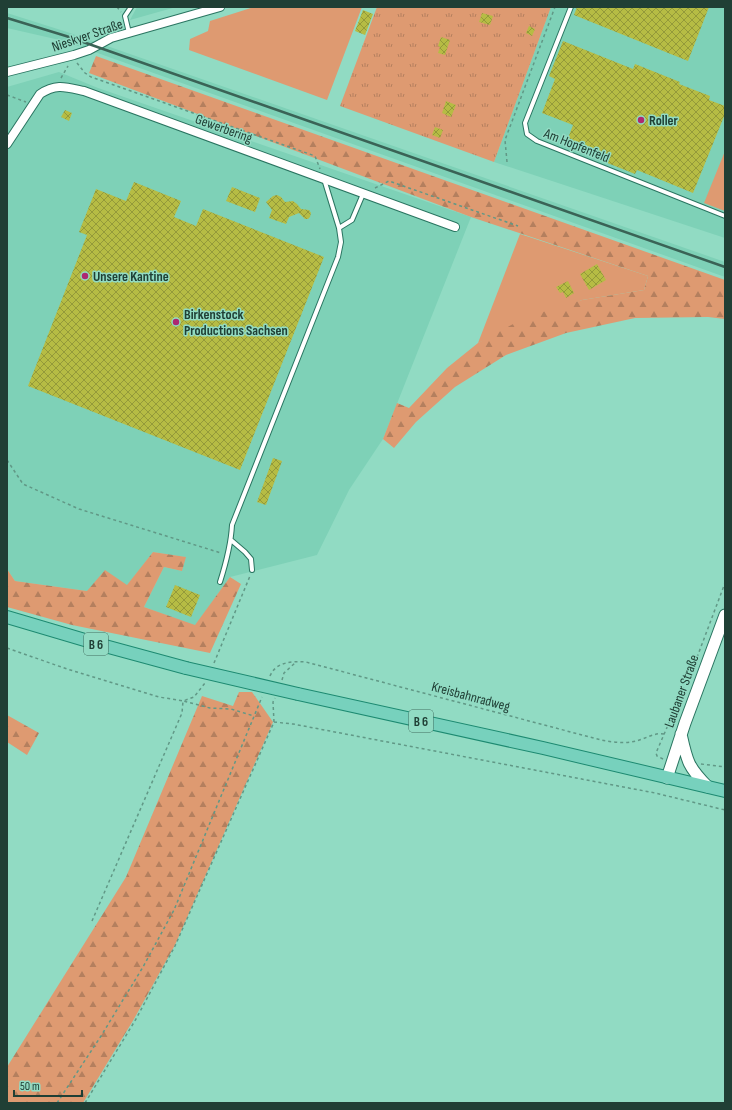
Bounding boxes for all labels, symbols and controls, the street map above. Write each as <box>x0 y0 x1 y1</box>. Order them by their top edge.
street label: Nieskyer Straße <box>49 15 125 56</box>
street label: Gewerbering <box>193 110 255 147</box>
place label: Roller <box>649 112 678 129</box>
marker: Roller <box>636 115 646 125</box>
street label: Am Hopfenfeld <box>541 124 612 166</box>
place label: Unsere Kantine <box>93 268 169 285</box>
marker: Unsere Kantine <box>80 271 90 281</box>
place label: Birkenstock Productions Sachsen <box>184 306 288 339</box>
marker: Birkenstock Productions Sachsen <box>171 317 181 327</box>
road number: B 6 <box>84 633 108 655</box>
street label: Laubaner Straße <box>660 652 703 730</box>
street label: Kreisbahnradweg <box>430 678 512 715</box>
road number: B 6 <box>409 710 433 732</box>
scale bar <box>14 1072 82 1098</box>
text: 50 m <box>20 1079 40 1094</box>

